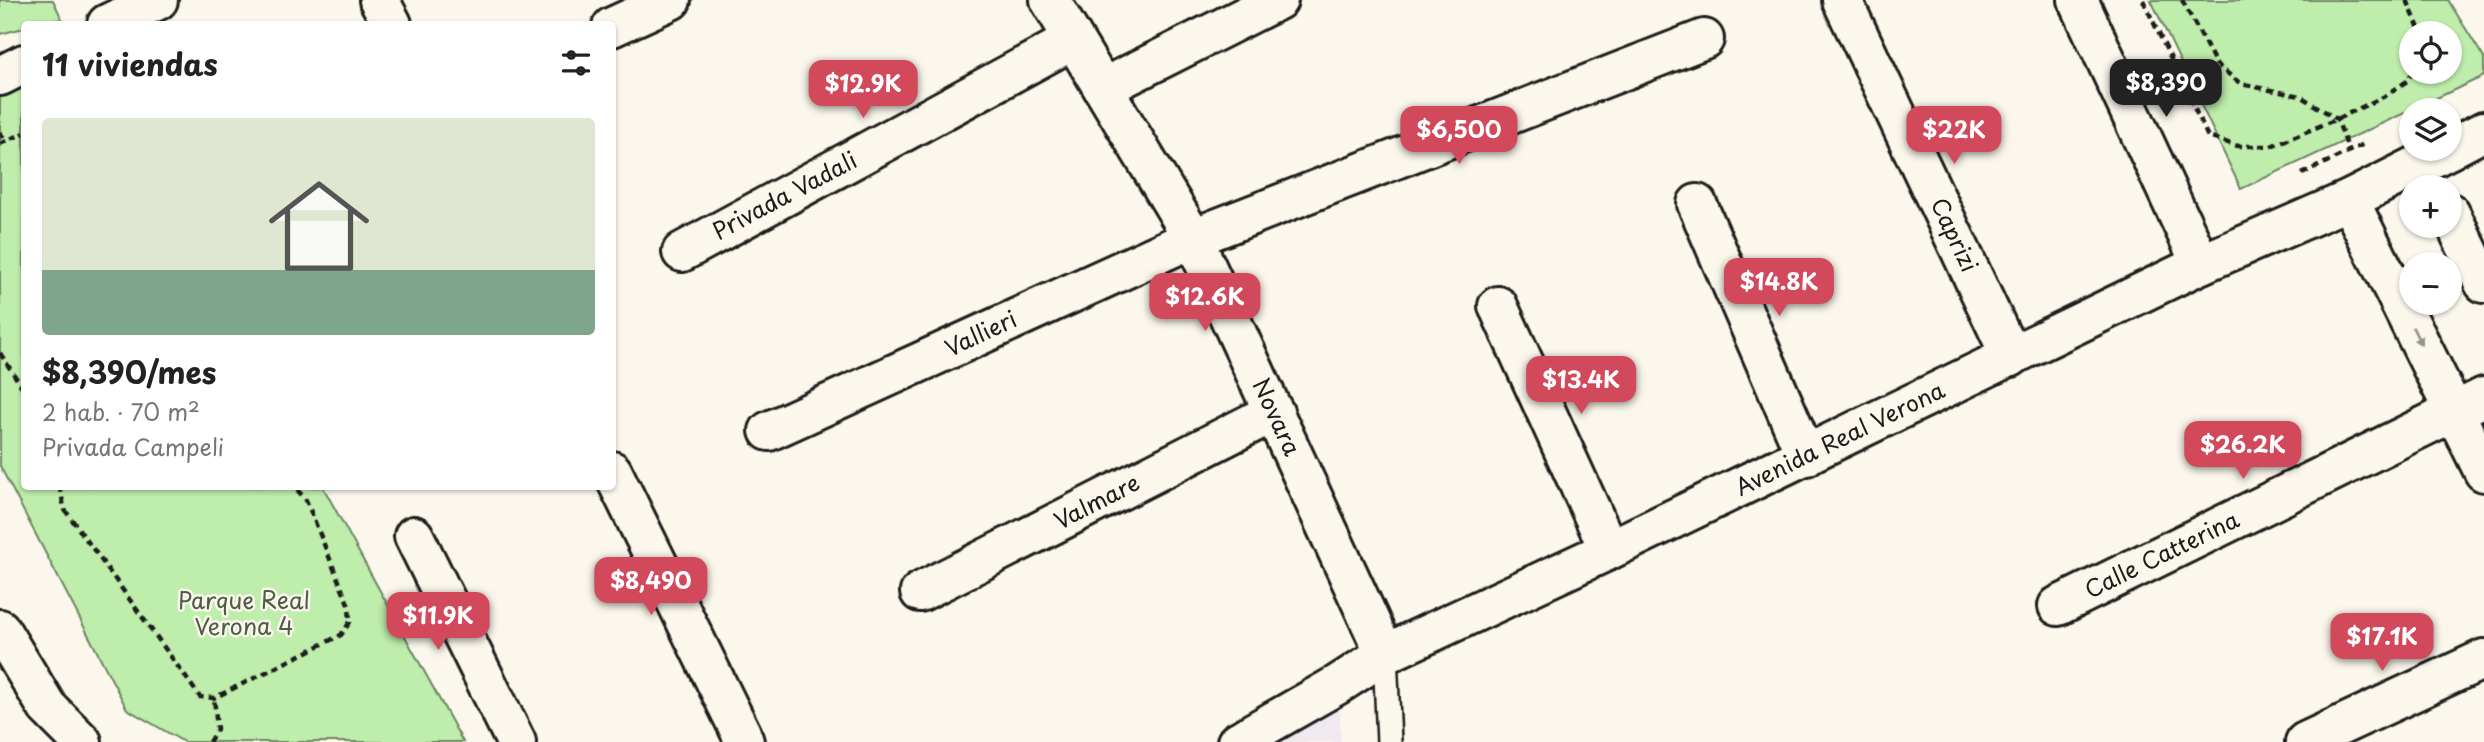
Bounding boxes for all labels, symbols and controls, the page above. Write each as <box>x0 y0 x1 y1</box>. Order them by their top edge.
map controls <box>2399 21 2462 315</box>
button: locate <box>2399 21 2462 84</box>
text: 11 viviendas <box>42 41 218 86</box>
icon: filters <box>557 44 595 82</box>
pin: $12.9K <box>806 60 920 120</box>
pin: $8,390 <box>2109 60 2223 119</box>
text: $8,390 <box>2126 64 2206 99</box>
text: $12.9K <box>825 65 901 100</box>
button: layers <box>2399 98 2462 161</box>
pin: $6,500 <box>1402 106 1516 166</box>
pin: $22K <box>1913 106 1995 166</box>
text: $6,500 <box>1416 111 1502 146</box>
text: $22K <box>1922 111 1986 146</box>
street label: Privada Vadali <box>706 142 863 247</box>
icon: home <box>256 163 382 289</box>
button: + <box>2399 175 2462 238</box>
street label: Caprizi <box>1923 191 1988 277</box>
button: − <box>2399 252 2462 315</box>
pin: $14.8K <box>1722 258 1836 318</box>
text: $14.8K <box>1740 263 1818 298</box>
pin: $12.6K <box>1148 274 1262 333</box>
text: $12.6K <box>1165 278 1245 313</box>
street label: Vallieri <box>939 301 1022 365</box>
one-way arrow <box>2411 326 2422 346</box>
text: $8,390/mes <box>42 349 217 394</box>
pin: $13.4K <box>1524 356 1638 416</box>
text: $13.4K <box>1542 361 1620 396</box>
street label: Avenida Real Verona <box>1729 371 1951 504</box>
street label: Novara <box>1244 372 1311 461</box>
text: 2 hab. · 70 m² <box>42 394 200 429</box>
pin: $26.2K <box>2186 421 2300 481</box>
text: $26.2K <box>2200 426 2286 461</box>
text: Privada Campeli <box>42 429 224 464</box>
street label: Valmare <box>1047 464 1145 537</box>
street label: Calle Catterina <box>2078 501 2245 606</box>
pin: $8,490 <box>594 558 708 617</box>
text: $8,490 <box>610 562 692 597</box>
park label: Parque Real Verona 4 <box>178 582 310 643</box>
pin: $11.9K <box>381 592 495 652</box>
text: $11.9K <box>403 597 473 632</box>
pin: $17.1K <box>2325 614 2439 673</box>
text: $17.1K <box>2347 618 2417 653</box>

